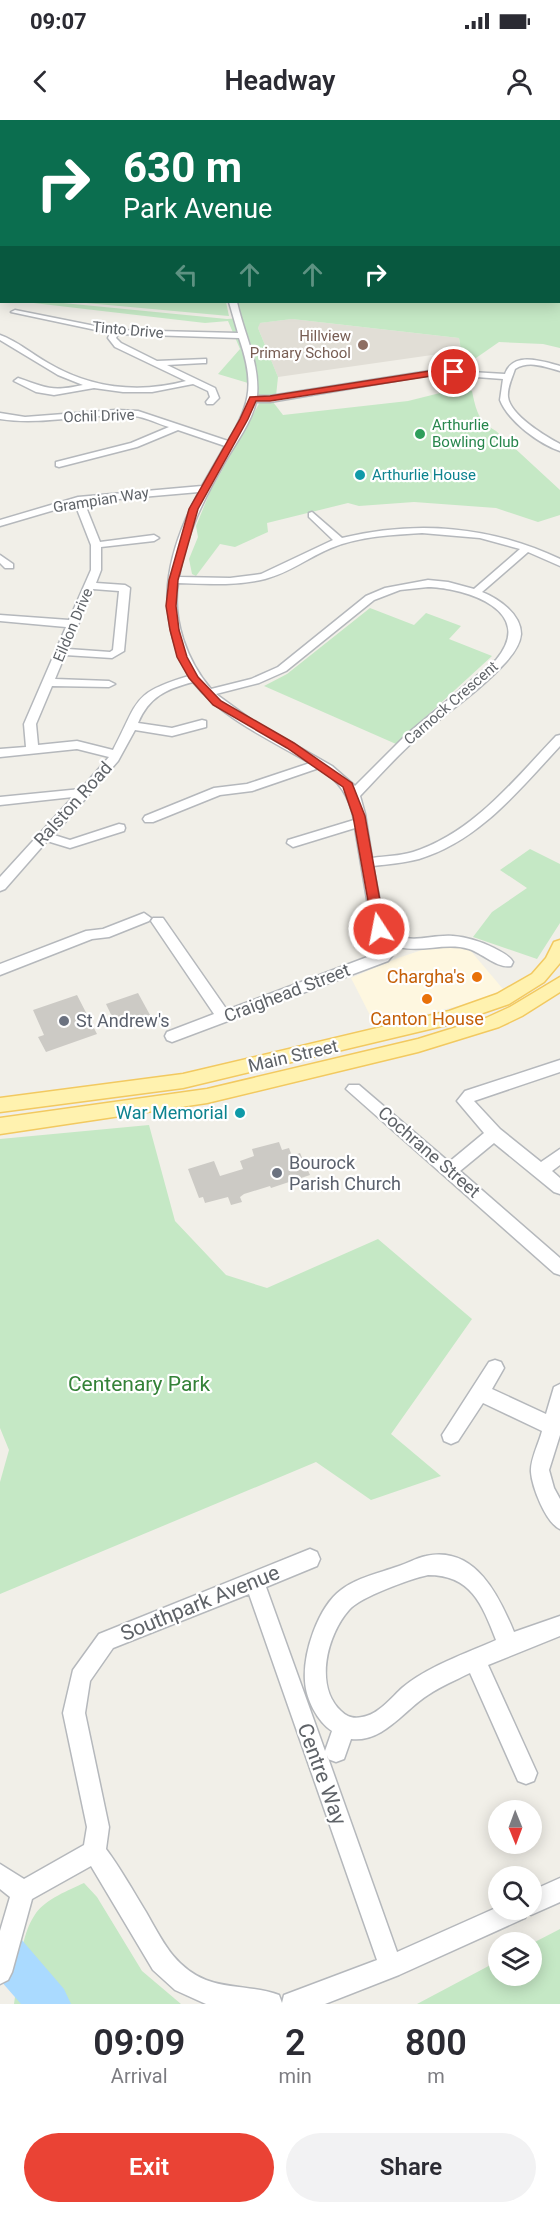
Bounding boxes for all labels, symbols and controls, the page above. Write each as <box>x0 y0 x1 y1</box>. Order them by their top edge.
text: 09:07 <box>30 9 87 34</box>
icon: back <box>24 65 57 98</box>
text: Headway <box>225 65 336 97</box>
icon: person <box>503 65 536 98</box>
text: 630 m <box>123 143 242 192</box>
icon: right <box>24 144 102 222</box>
text: Park Avenue <box>123 193 272 225</box>
icon: left <box>170 258 203 291</box>
icon: ahead <box>233 258 266 291</box>
icon: ahead <box>296 258 329 291</box>
icon: right <box>359 258 392 291</box>
street label: Tinto Drive <box>92 318 164 342</box>
place label: Hillview Primary School <box>250 327 351 362</box>
marker: Hillview Primary School <box>356 338 370 352</box>
pin <box>428 346 479 397</box>
icon: arrive <box>437 355 470 388</box>
street label: Ochil Drive <box>63 406 135 426</box>
place label: Arthurlie Bowling Club <box>432 416 519 451</box>
marker: Arthurlie Bowling Club <box>413 427 427 441</box>
place label: Arthurlie House <box>372 466 476 484</box>
marker: Arthurlie House <box>353 468 367 482</box>
street label: Grampian Way <box>52 484 150 516</box>
street label: Eildon Drive <box>49 585 97 665</box>
street label: Carnock Crescent <box>400 657 502 749</box>
street label: Ralston Road <box>29 757 116 850</box>
position arrow <box>347 897 411 961</box>
street label: Craighead Street <box>221 959 353 1026</box>
place label: Chargha's <box>387 966 465 987</box>
marker: Chargha's <box>470 970 484 984</box>
marker: Canton House <box>420 992 434 1006</box>
place label: Canton House <box>370 1008 484 1029</box>
place label: St Andrew's <box>76 1010 170 1031</box>
marker: St Andrew's <box>57 1014 71 1028</box>
street label: Main Street <box>246 1035 340 1076</box>
place label: War Memorial <box>116 1102 228 1123</box>
street label: Cochrane Street <box>374 1102 485 1202</box>
marker: War Memorial <box>233 1106 247 1120</box>
place label: Bourock Parish Church <box>289 1152 401 1194</box>
marker: Bourock Parish Church <box>270 1166 284 1180</box>
park label: Centenary Park <box>68 1372 210 1396</box>
street label: Southpark Avenue <box>117 1560 283 1646</box>
street label: Centre Way <box>293 1720 351 1828</box>
north arrow <box>488 1800 542 1854</box>
map controls <box>488 1800 542 1986</box>
button: search <box>488 1866 542 1920</box>
button: layers <box>488 1932 542 1986</box>
text: 09:09 <box>93 2022 185 2064</box>
text: 2 <box>285 2022 305 2064</box>
text: 800 <box>405 2022 467 2064</box>
text: Arrival <box>111 2064 168 2088</box>
text: min <box>278 2064 312 2088</box>
text: m <box>427 2064 445 2088</box>
button: Exit <box>24 2133 274 2202</box>
button: Share <box>286 2133 536 2202</box>

